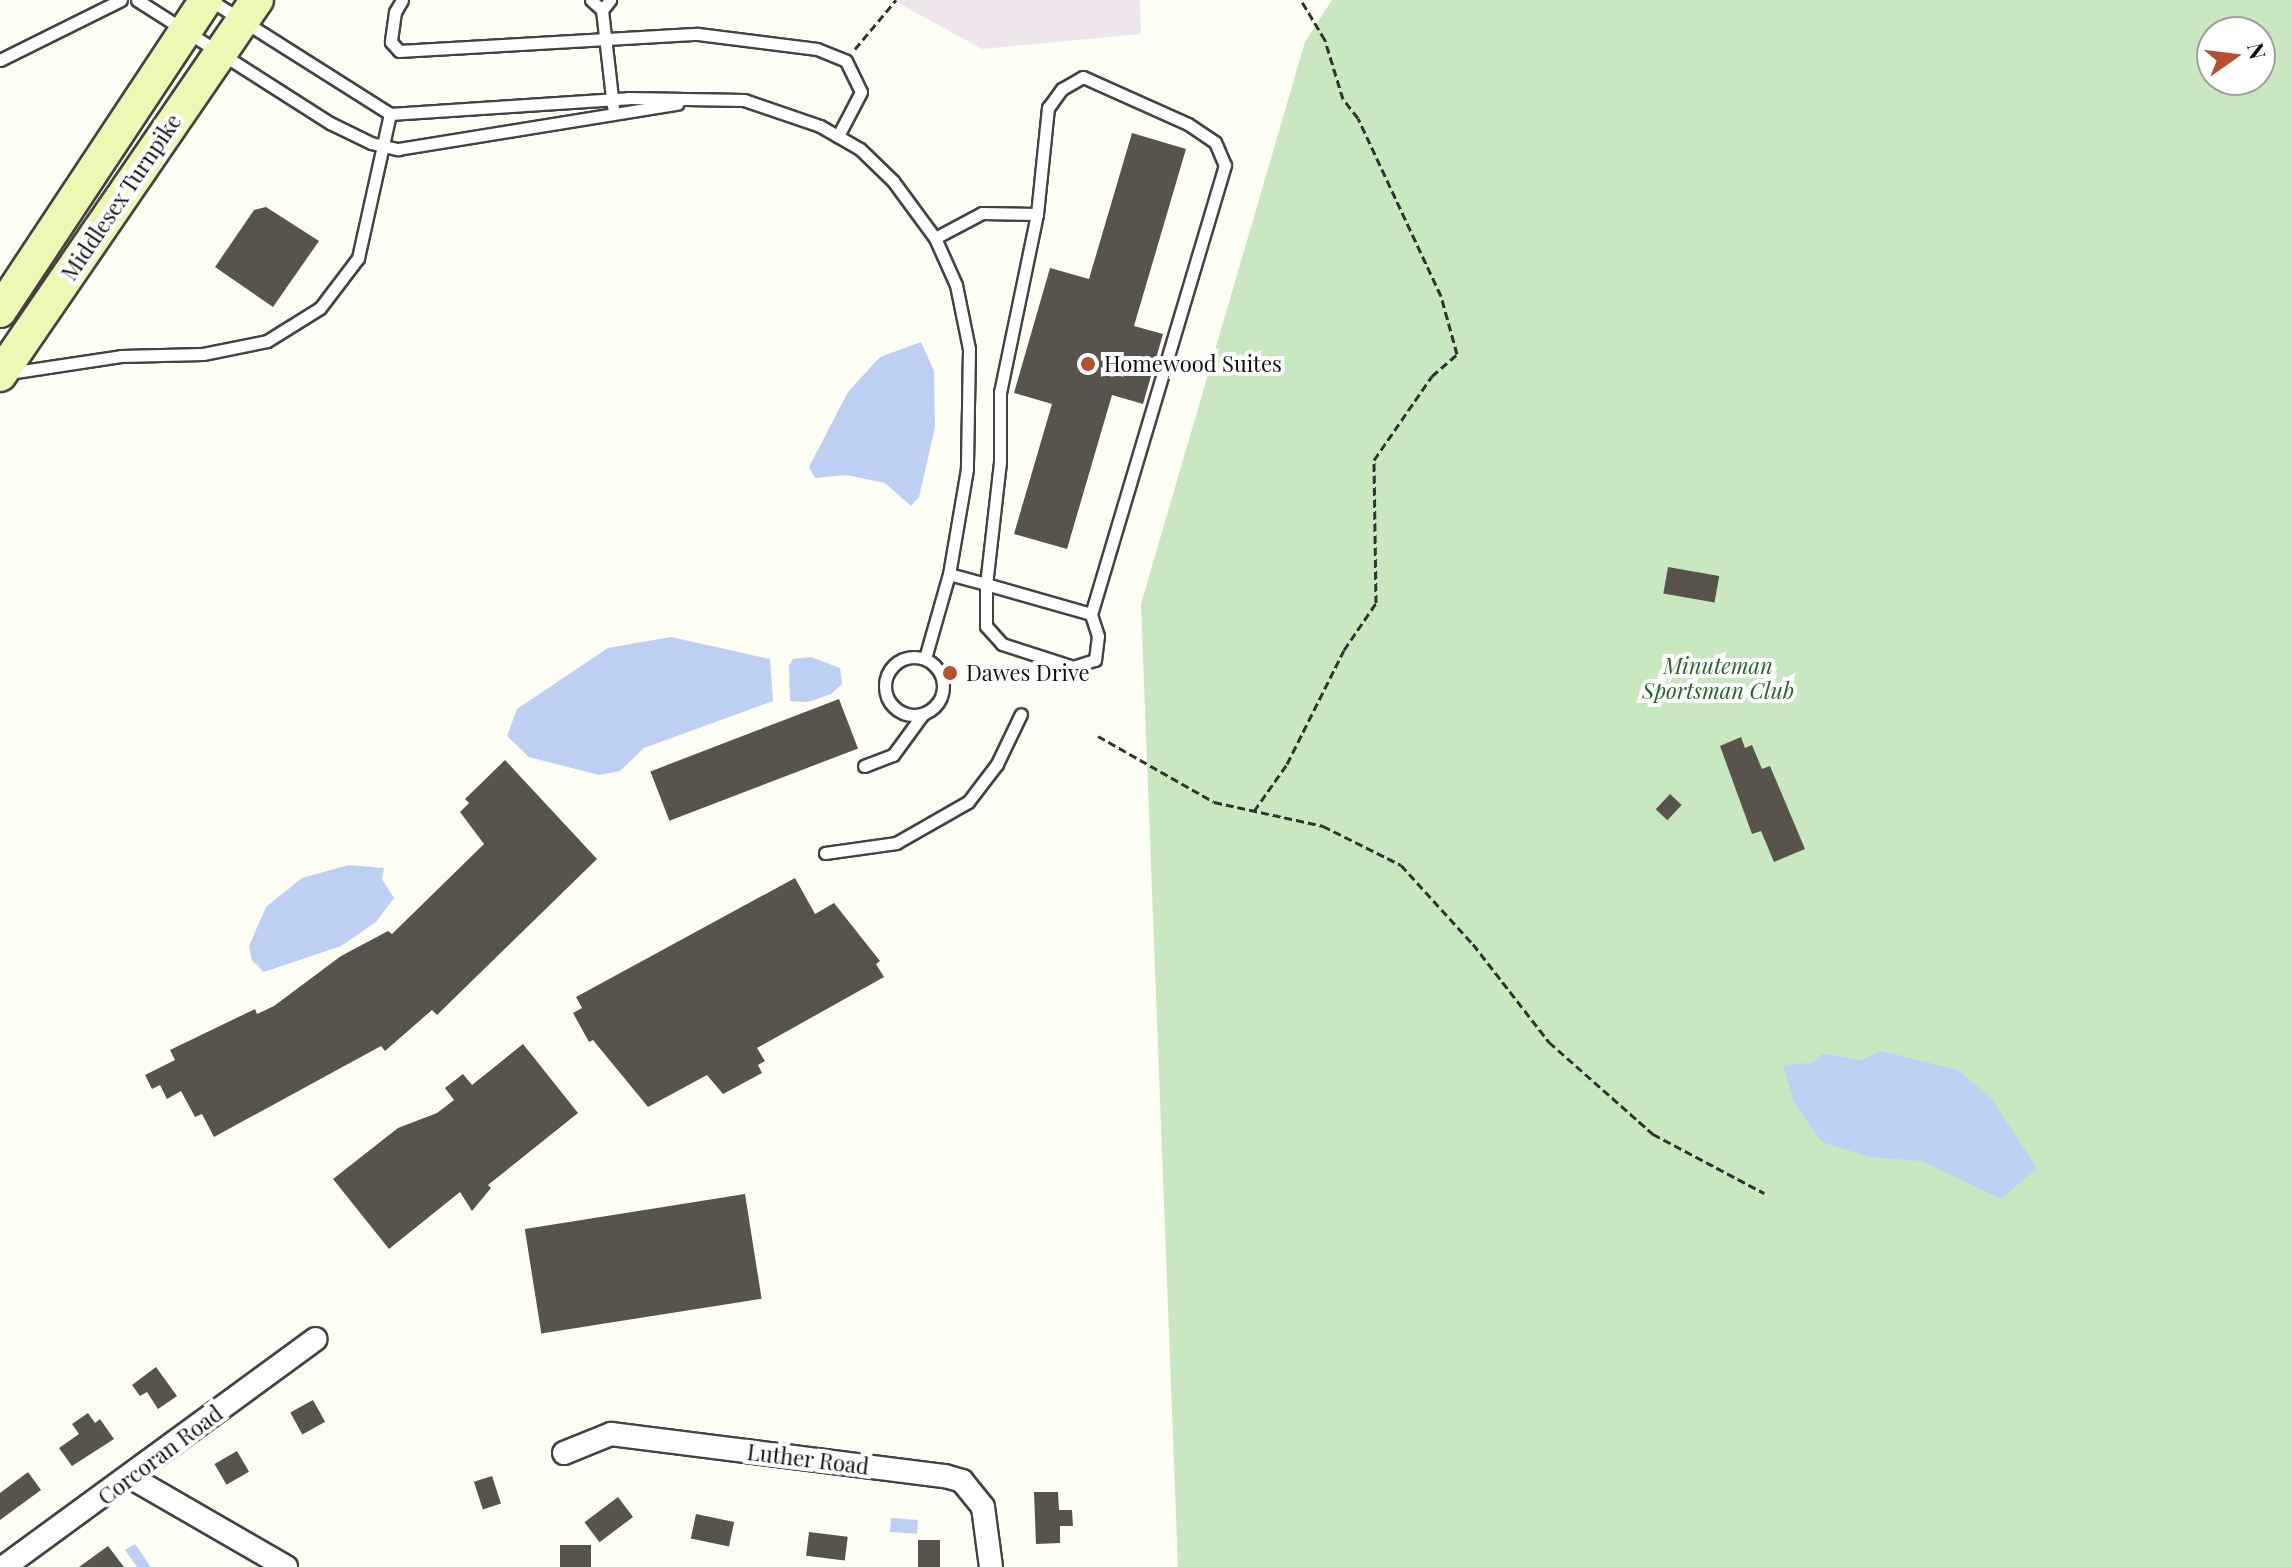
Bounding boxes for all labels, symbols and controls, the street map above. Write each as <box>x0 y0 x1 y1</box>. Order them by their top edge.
north arrow <box>2196 16 2276 96</box>
text: N <box>2241 39 2274 62</box>
street label: Middlesex Turnpike <box>55 109 187 285</box>
place label: Homewood Suites <box>1104 351 1282 377</box>
marker: Homewood Suites <box>1079 355 1097 373</box>
park label: Minuteman Sportsman Club <box>1642 652 1794 704</box>
place label: Dawes Drive <box>966 660 1090 686</box>
marker: Dawes Drive <box>941 664 959 682</box>
street label: Corcoran Road <box>93 1400 227 1510</box>
street label: Luther Road <box>745 1438 871 1480</box>

